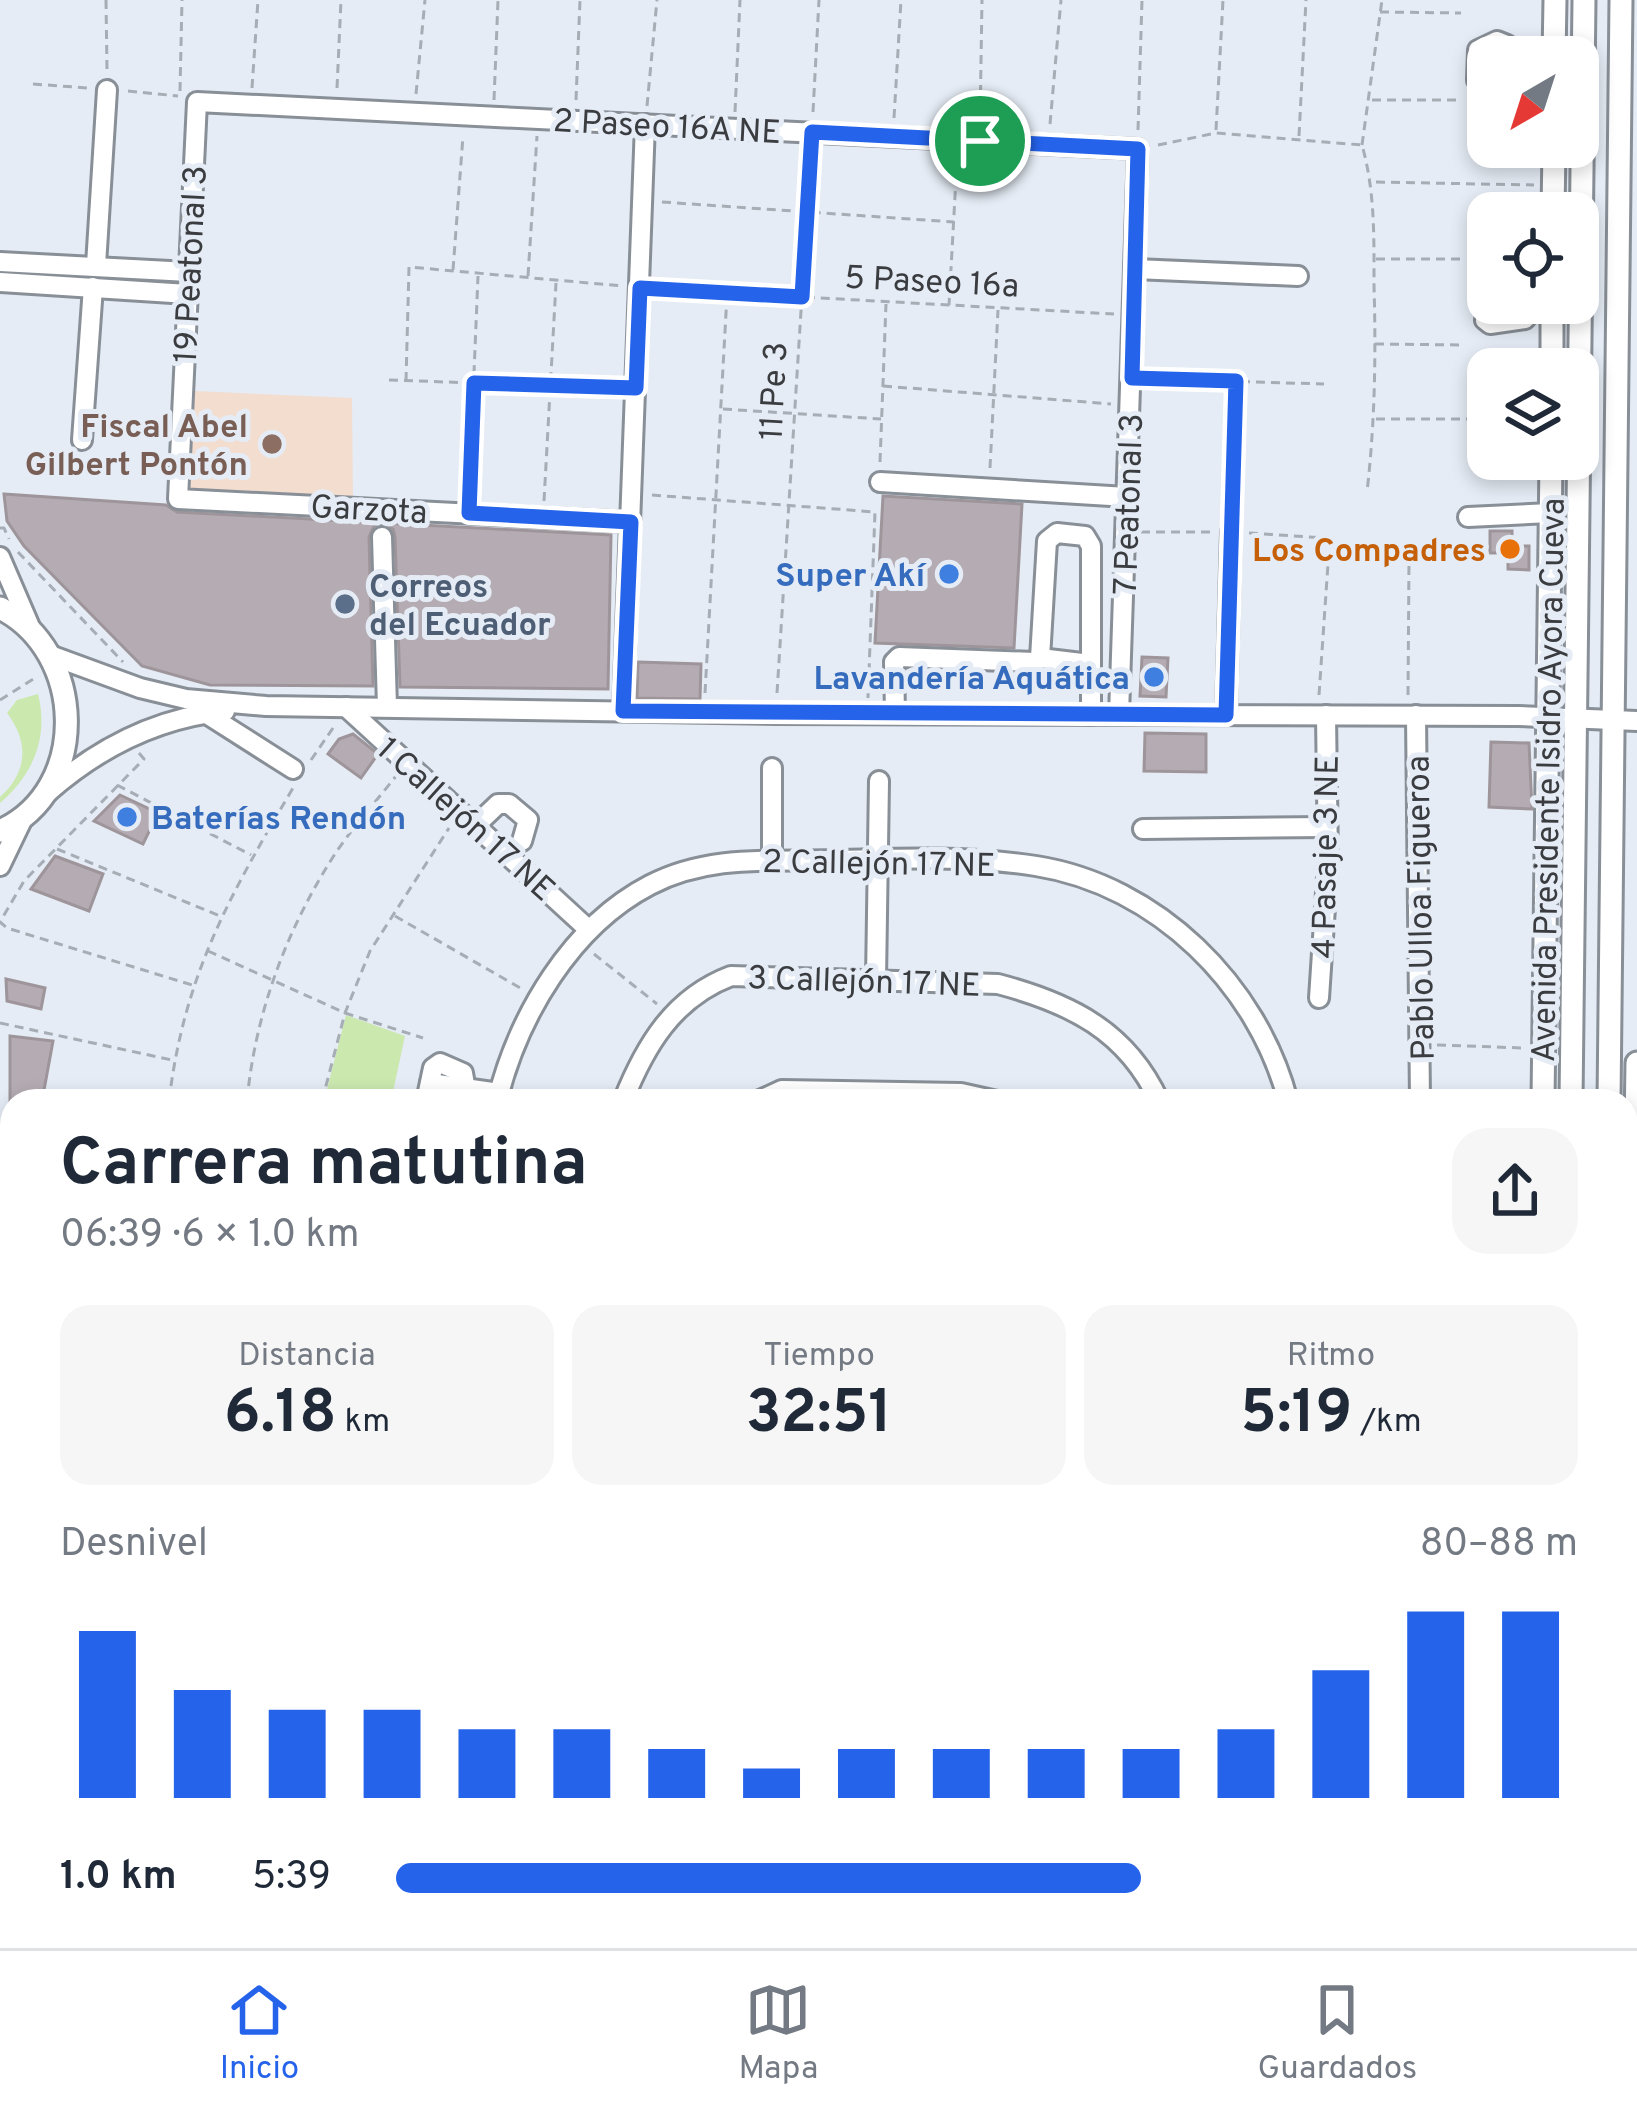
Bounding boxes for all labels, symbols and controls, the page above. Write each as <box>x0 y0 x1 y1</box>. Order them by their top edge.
north arrow <box>1467 36 1599 168</box>
map controls <box>1467 36 1599 480</box>
pin <box>929 90 1031 192</box>
street label: 2 Paseo 16A NE <box>552 102 782 156</box>
icon: arrive <box>947 108 1013 174</box>
street label: 19 Peatonal 3 <box>167 164 219 364</box>
button: locate <box>1467 192 1599 324</box>
street label: 5 Paseo 16a <box>843 258 1020 310</box>
street label: 11 Pe 3 <box>752 341 800 442</box>
button: layers <box>1467 348 1599 480</box>
place label: Fiscal Abel Gilbert Pontón <box>25 408 248 488</box>
street label: 7 Peatonal 3 <box>1107 413 1155 596</box>
marker: Fiscal Abel Gilbert Pontón <box>259 431 285 457</box>
street label: Garzota <box>309 488 428 536</box>
street label: Avenida Presidente Isidro Ayora Cueva <box>1525 497 1577 1063</box>
place label: Los Compadres <box>1252 532 1486 574</box>
marker: Los Compadres <box>1497 536 1523 562</box>
place label: Super Akí <box>775 557 928 599</box>
marker: Super Akí <box>936 561 962 587</box>
place label: Correos del Ecuador <box>369 568 551 648</box>
marker: Correos del Ecuador <box>332 591 358 617</box>
place label: Lavandería Aquática <box>813 660 1130 702</box>
marker: Lavandería Aquática <box>1141 664 1167 690</box>
street label: 1 Callejón 17 NE <box>366 730 562 912</box>
street label: 4 Pasaje 3 NE <box>1305 755 1351 959</box>
street label: Pablo Ulloa Figueroa <box>1399 755 1447 1061</box>
place label: Baterías Rendón <box>151 800 406 842</box>
marker: Baterías Rendón <box>114 804 140 830</box>
street label: 2 Callejón 17 NE <box>762 843 996 889</box>
street label: 3 Callejón 17 NE <box>747 959 981 1009</box>
text: Carrera matutina <box>60 1125 587 1208</box>
button: share <box>1452 1128 1578 1254</box>
text: 06:39 · 6 × 1.0 km <box>60 1212 359 1261</box>
text: Distancia <box>238 1336 376 1378</box>
text: Tiempo <box>763 1336 875 1378</box>
text: Ritmo <box>1287 1336 1375 1378</box>
text: 6.18 <box>224 1378 337 1454</box>
text: 32:51 <box>746 1378 892 1454</box>
text: 5:19 <box>1240 1378 1352 1454</box>
text: km <box>337 1402 390 1444</box>
text: /km <box>1352 1402 1422 1444</box>
text: Desnivel <box>60 1521 208 1570</box>
text: 80–88 m <box>1420 1521 1578 1570</box>
text: 1.0 km <box>60 1854 177 1903</box>
text: 5:39 <box>252 1854 331 1903</box>
tab: Inicio <box>220 1977 299 2091</box>
tab: Mapa <box>738 1977 818 2091</box>
tab: Guardados <box>1258 1977 1417 2091</box>

